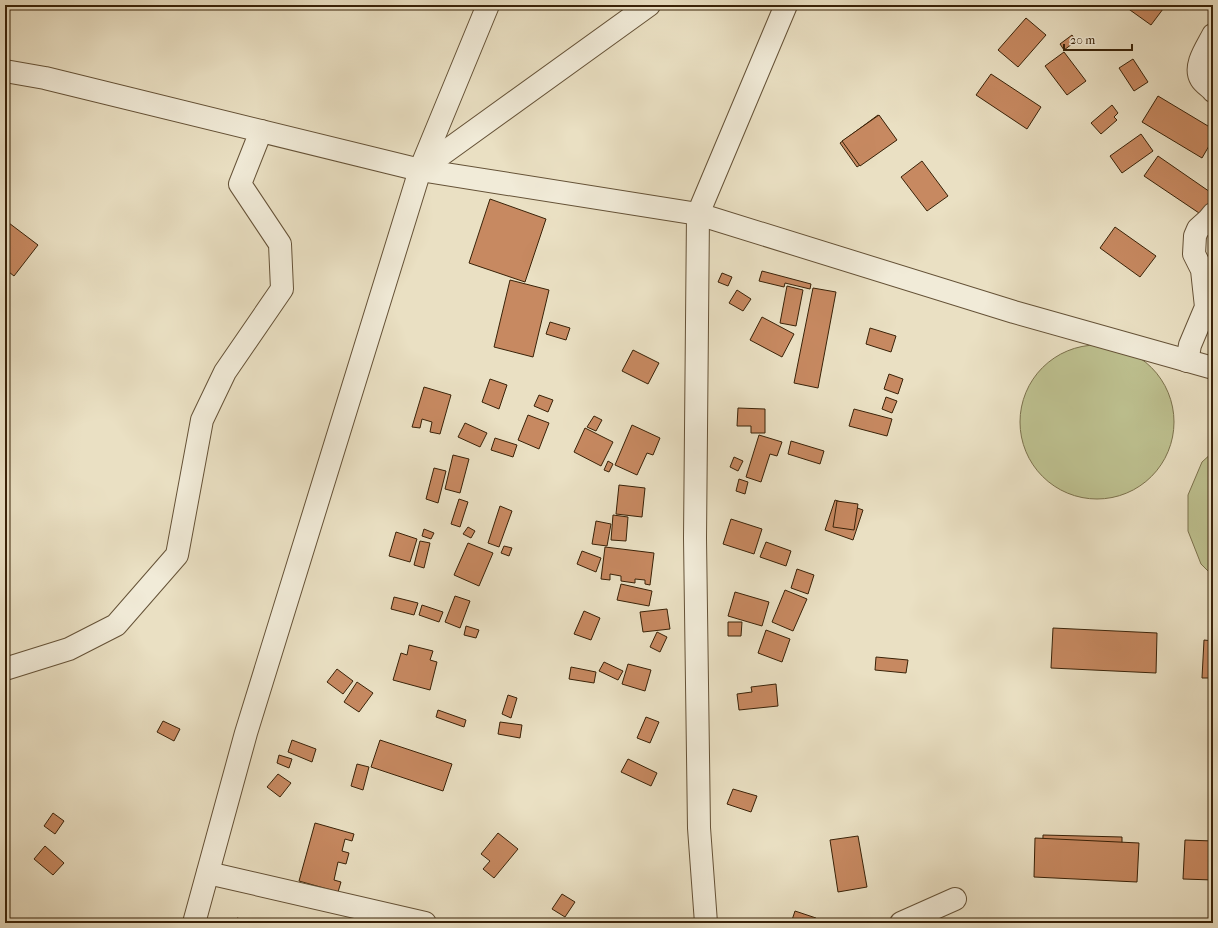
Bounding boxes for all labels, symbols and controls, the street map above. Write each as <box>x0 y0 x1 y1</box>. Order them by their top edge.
scale bar <box>1064 26 1132 52</box>
text: 20 m <box>1070 33 1095 47</box>

